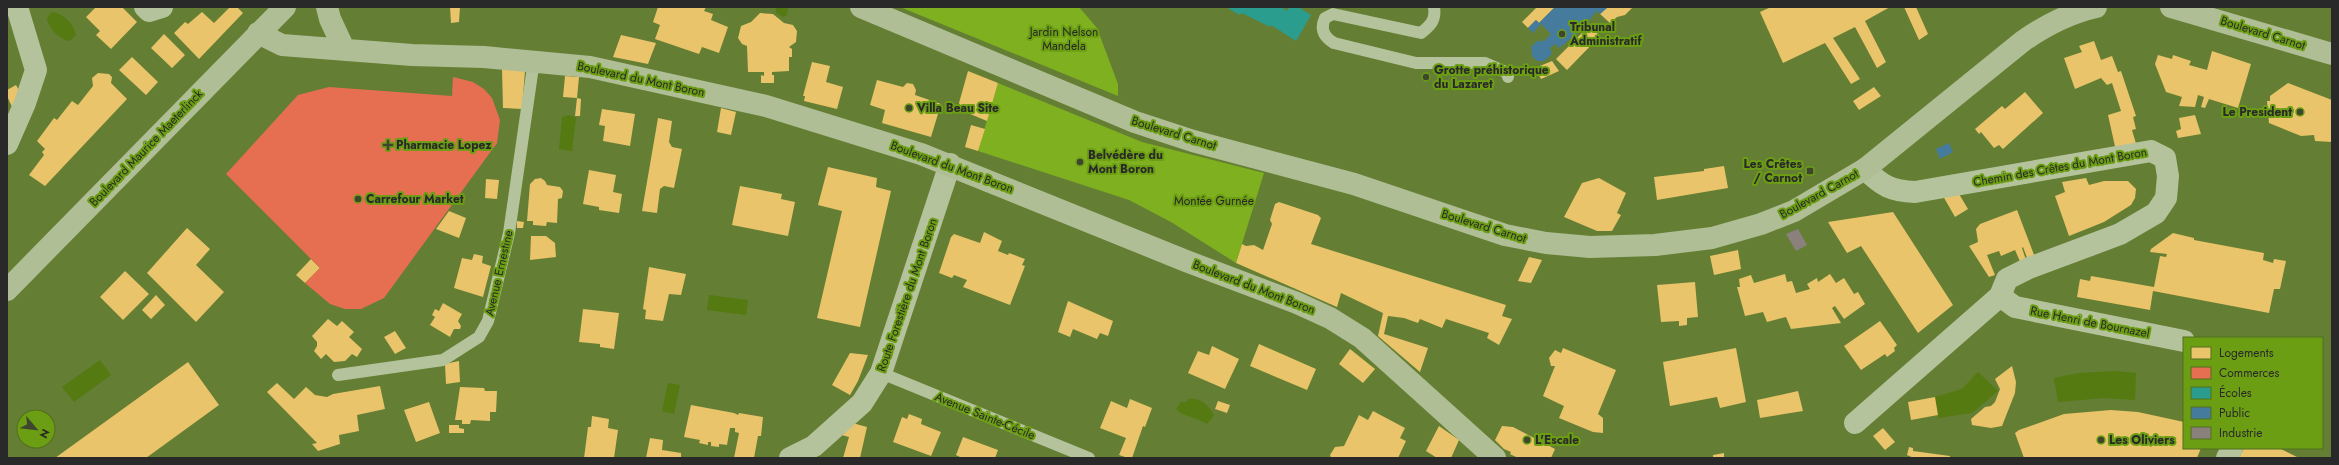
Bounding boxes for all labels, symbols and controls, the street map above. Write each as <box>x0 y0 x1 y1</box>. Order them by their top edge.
street label: Boulevard Carnot <box>2218 12 2308 54</box>
place label: Tribunal Administratif <box>1569 18 1642 50</box>
park label: Jardin Nelson Mandela <box>1028 23 1098 55</box>
marker: Tribunal Administratif <box>1557 29 1567 39</box>
street label: Boulevard du Mont Boron <box>576 57 706 101</box>
place label: Grotte préhistorique du Lazaret <box>1434 61 1549 93</box>
marker: Grotte préhistorique du Lazaret <box>1421 72 1431 82</box>
street label: Boulevard Maurice Maeterlinck <box>85 85 207 211</box>
place label: Villa Beau Site <box>916 99 999 117</box>
marker: Villa Beau Site <box>904 103 914 113</box>
place label: Le President <box>2223 103 2292 121</box>
marker: Le President <box>2295 107 2305 117</box>
street label: Boulevard Carnot <box>1129 112 1219 154</box>
place label: Pharmacie Lopez <box>396 136 492 154</box>
street label: Boulevard du Mont Boron <box>888 136 1016 198</box>
marker: Pharmacie Lopez <box>383 140 393 150</box>
street label: Chemin des Crêtes du Mont Boron <box>1972 143 2148 191</box>
place label: Belvédère du Mont Boron <box>1088 146 1163 178</box>
place label: Les Crêtes / Carnot <box>1744 155 1803 187</box>
marker: Belvédère du Mont Boron <box>1075 157 1085 167</box>
street label: Boulevard Carnot <box>1776 165 1862 223</box>
marker: Les Crêtes / Carnot <box>1805 166 1815 176</box>
place label: Carrefour Market <box>366 190 464 208</box>
park label: Montée Gurnée <box>1174 192 1254 210</box>
marker: Carrefour Market <box>353 194 363 204</box>
street label: Boulevard Carnot <box>1439 205 1529 247</box>
street label: Route Forestière du Mont Boron <box>872 216 942 374</box>
street label: Avenue Ernestine <box>480 228 518 318</box>
street label: Boulevard du Mont Boron <box>1190 255 1318 319</box>
street label: Rue Henri de Bournazel <box>2029 302 2151 342</box>
legend <box>2183 337 2323 449</box>
text: Logements <box>2219 344 2274 362</box>
text: Commerces <box>2219 364 2280 382</box>
text: Écoles <box>2219 384 2252 402</box>
street label: Avenue Sainte-Cécile <box>932 388 1038 444</box>
text: Public <box>2219 404 2250 422</box>
north arrow <box>16 409 56 449</box>
text: Industrie <box>2219 424 2263 442</box>
text: N <box>36 426 54 441</box>
place label: L'Escale <box>1535 431 1579 449</box>
place label: Les Oliviers <box>2109 431 2175 449</box>
marker: L'Escale <box>1522 435 1532 445</box>
marker: Les Oliviers <box>2096 435 2106 445</box>

